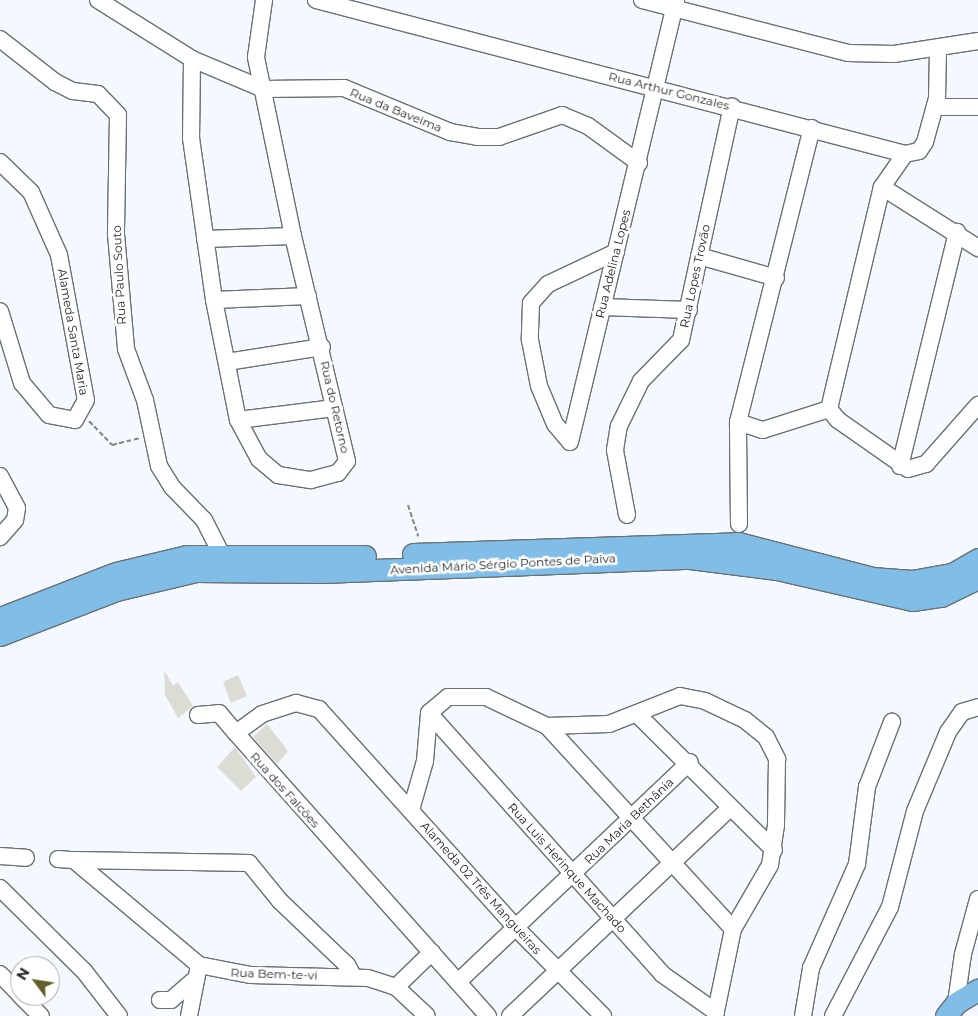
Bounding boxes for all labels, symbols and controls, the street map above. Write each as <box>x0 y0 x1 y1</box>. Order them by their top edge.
street label: Rua Arthur Gonzales <box>607 69 731 113</box>
street label: Rua da Baveima <box>348 85 444 135</box>
street label: Rua Adelina Lopes <box>593 208 633 320</box>
street label: Rua Lopes Trovão <box>677 223 713 329</box>
street label: Rua Paulo Souto <box>109 225 129 325</box>
street label: Alameda Santa Maria <box>55 268 91 396</box>
street label: Rua do Retorno <box>317 359 353 455</box>
street label: Avenida Mário Sérgio Pontes de Paiva <box>390 551 616 577</box>
street label: Rua dos Falcões <box>247 749 323 831</box>
street label: Rua Maria Bethânia <box>581 775 677 867</box>
street label: Rua Luis Herinque Machado <box>505 800 629 936</box>
street label: Alameda 02 Três Mangueiras <box>418 819 544 957</box>
north arrow <box>10 956 60 1006</box>
text: N <box>12 964 34 983</box>
street label: Rua Bem-te-vi <box>230 965 318 983</box>

